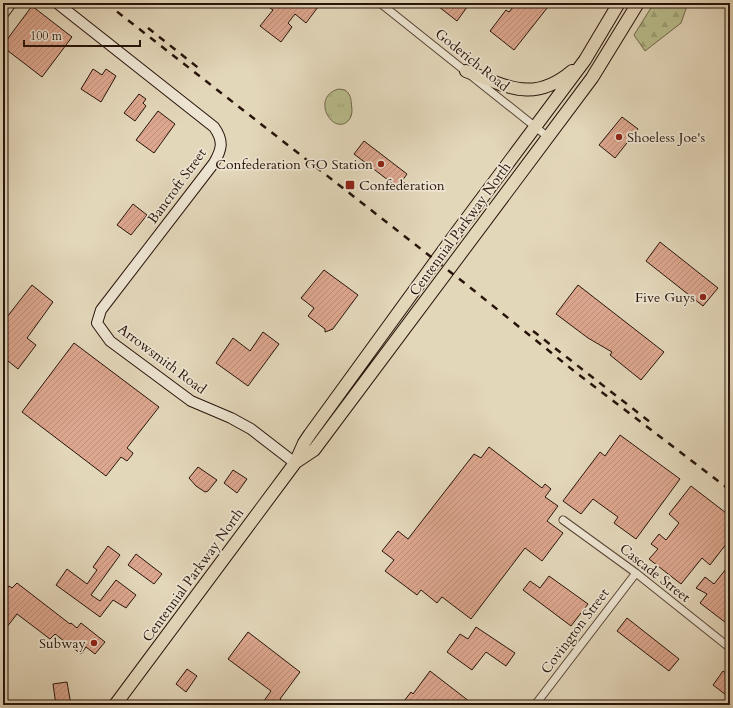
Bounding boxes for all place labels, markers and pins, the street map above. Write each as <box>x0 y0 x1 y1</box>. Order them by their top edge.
place label: Shoeless Joe's <box>627 128 706 147</box>
marker: Shoeless Joe's <box>614 132 624 142</box>
place label: Confederation GO Station <box>215 155 373 174</box>
marker: Confederation GO Station <box>376 159 386 169</box>
place label: Confederation <box>359 176 445 195</box>
marker: Confederation <box>344 179 356 191</box>
place label: Five Guys <box>635 288 695 307</box>
marker: Five Guys <box>698 292 708 302</box>
place label: Subway <box>39 634 87 653</box>
marker: Subway <box>89 638 99 648</box>

